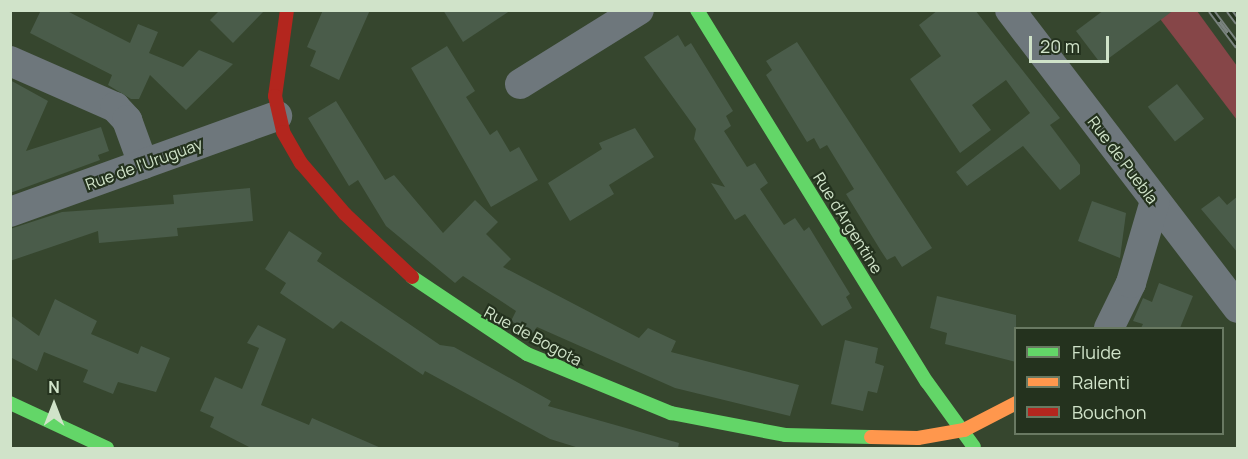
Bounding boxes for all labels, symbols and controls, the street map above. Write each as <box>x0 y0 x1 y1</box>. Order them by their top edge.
scale bar <box>1032 24 1112 62</box>
text: 20 m <box>1040 34 1080 58</box>
street label: Rue de Puebla <box>1084 112 1162 208</box>
street label: Rue de l'Uruguay <box>83 134 205 194</box>
street label: Rue d'Argentine <box>809 169 887 277</box>
street label: Rue de Bogota <box>481 302 585 370</box>
legend <box>1014 327 1224 435</box>
text: Fluide <box>1072 340 1121 364</box>
text: Ralenti <box>1072 370 1130 394</box>
north arrow <box>24 375 84 435</box>
text: N <box>48 376 60 398</box>
text: Bouchon <box>1072 400 1146 424</box>

